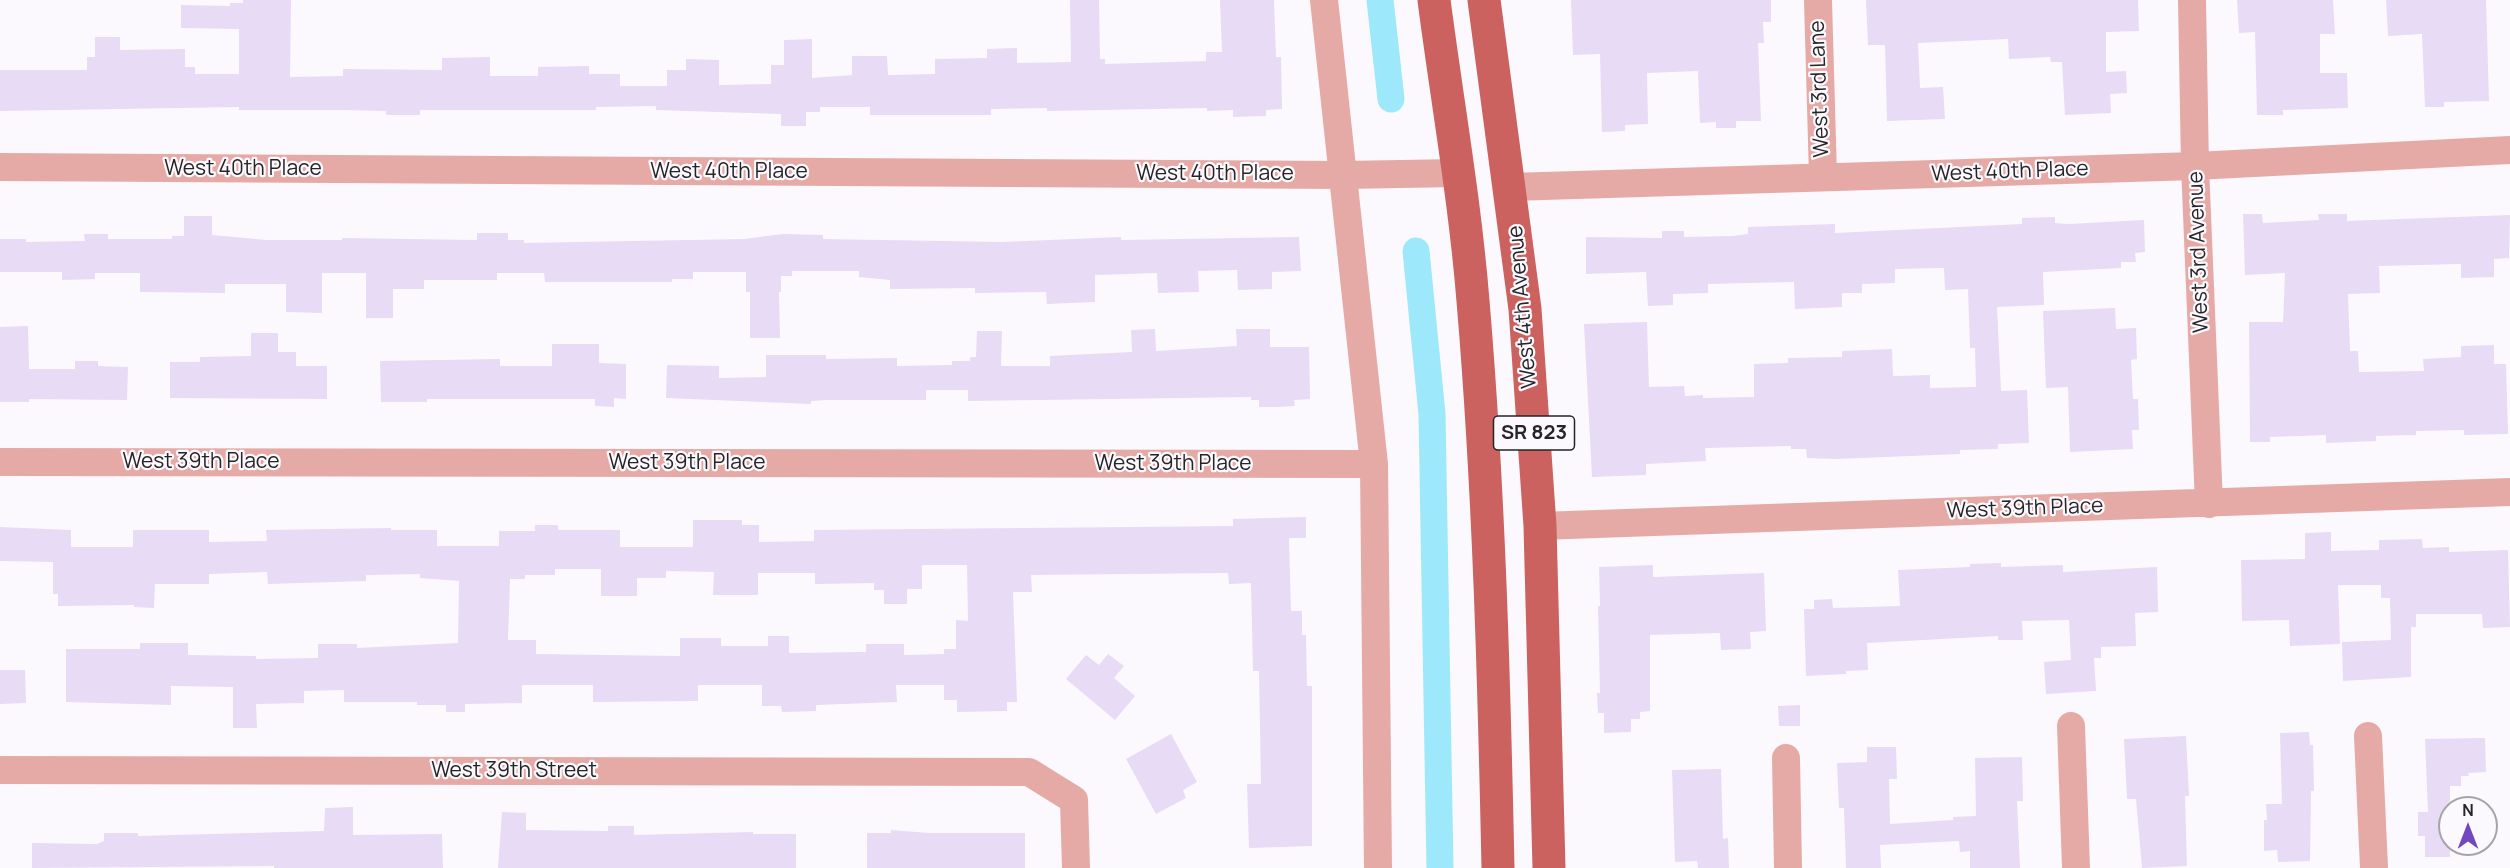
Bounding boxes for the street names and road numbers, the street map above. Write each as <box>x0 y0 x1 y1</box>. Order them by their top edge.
street label: West 3rd Lane <box>1805 20 1835 158</box>
street label: West 40th Place <box>164 156 322 182</box>
street label: West 40th Place <box>1931 157 2089 187</box>
street label: West 40th Place <box>650 159 808 185</box>
street label: West 40th Place <box>1136 161 1294 187</box>
street label: West 3rd Avenue <box>2184 171 2214 333</box>
street label: West 4th Avenue <box>1503 224 1543 390</box>
road number: SR 823 <box>1494 416 1574 450</box>
street label: West 39th Place <box>123 449 279 475</box>
street label: West 39th Place <box>609 450 765 476</box>
street label: West 39th Place <box>1095 451 1251 477</box>
street label: West 39th Place <box>1946 494 2104 524</box>
street label: West 39th Street <box>431 758 597 784</box>

